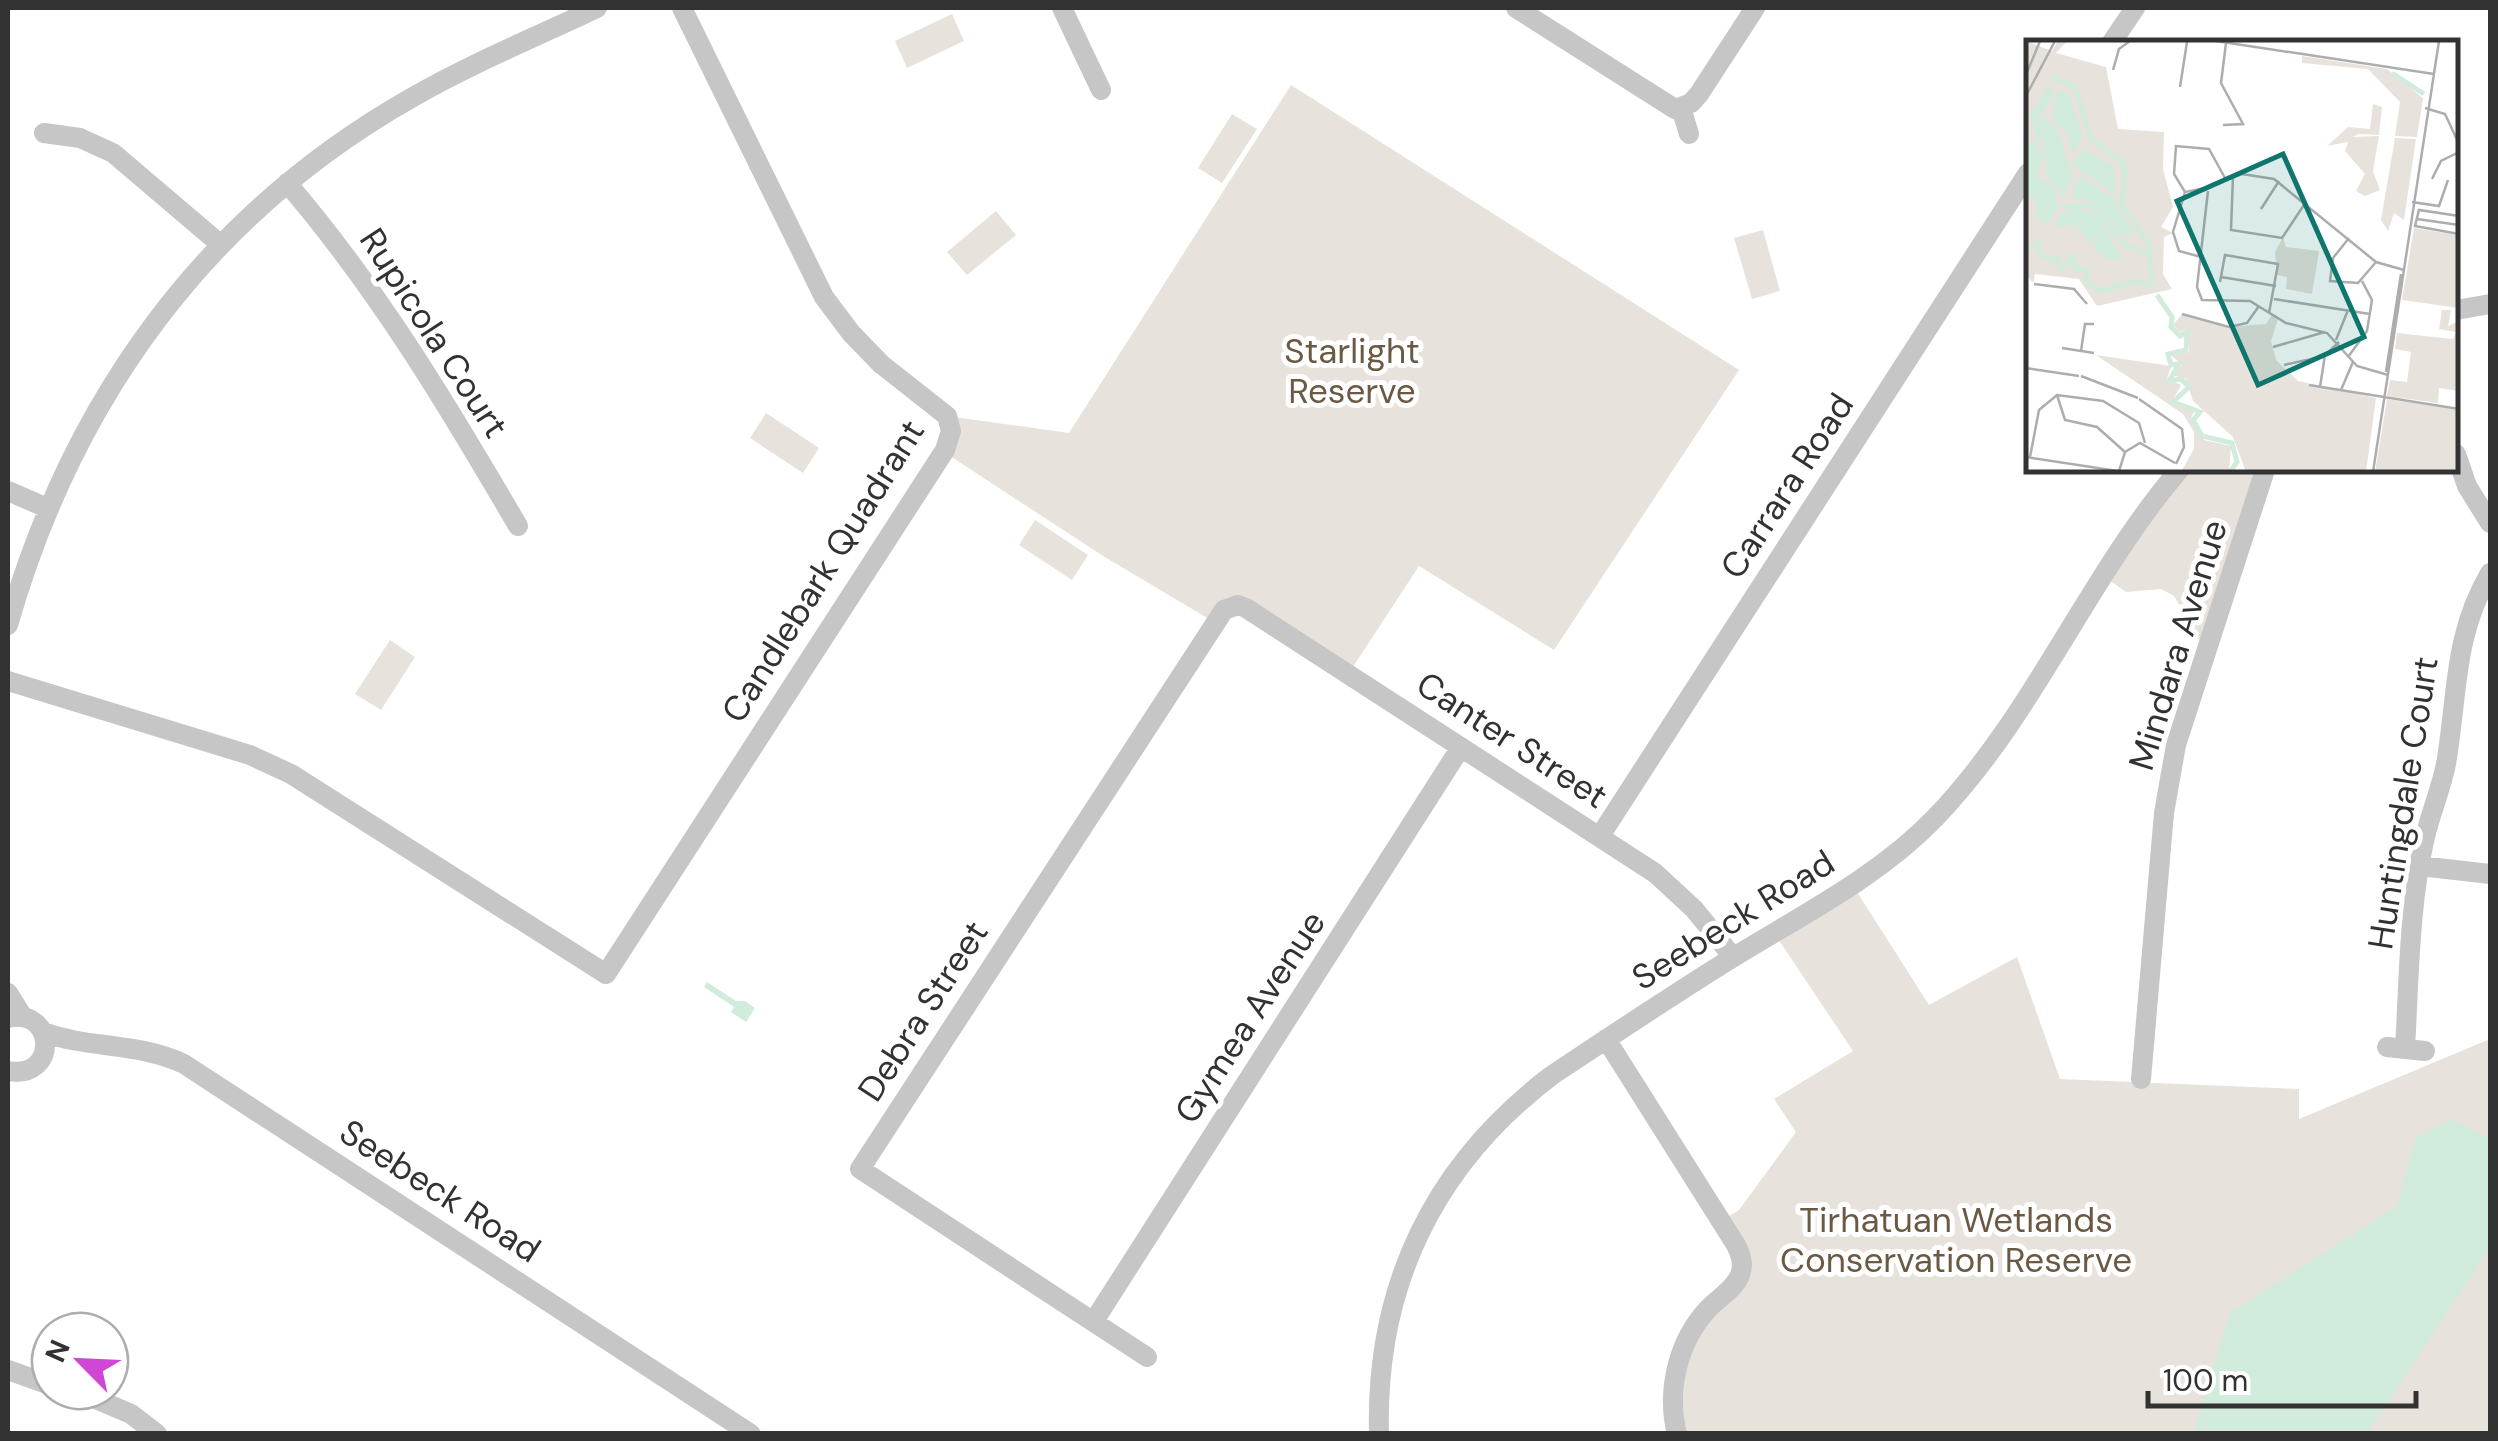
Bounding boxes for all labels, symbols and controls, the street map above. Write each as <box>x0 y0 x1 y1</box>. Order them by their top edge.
inset map <box>2026 40 2458 472</box>
street label: Rupicola Court <box>349 220 519 446</box>
park label: Starlight Reserve <box>1284 328 1420 414</box>
street label: Carrara Road <box>1710 385 1864 587</box>
street label: Candlebark Quadrant <box>711 411 935 731</box>
street label: Mindara Avenue <box>2118 514 2238 776</box>
street label: Huntingdale Court <box>2357 653 2449 953</box>
street label: Canter Street <box>1408 661 1616 819</box>
street label: Seebeck Road <box>1623 839 1843 1001</box>
street label: Gymea Avenue <box>1164 902 1336 1132</box>
street label: Debra Street <box>848 912 998 1110</box>
street label: Seebeck Road <box>331 1109 549 1273</box>
park label: Tirhatuan Wetlands Conservation Reserve <box>1780 1197 2132 1283</box>
north arrow <box>30 1311 130 1411</box>
text: N <box>37 1334 79 1368</box>
scale bar <box>2148 1346 2416 1408</box>
text: 100 m <box>2163 1361 2248 1400</box>

